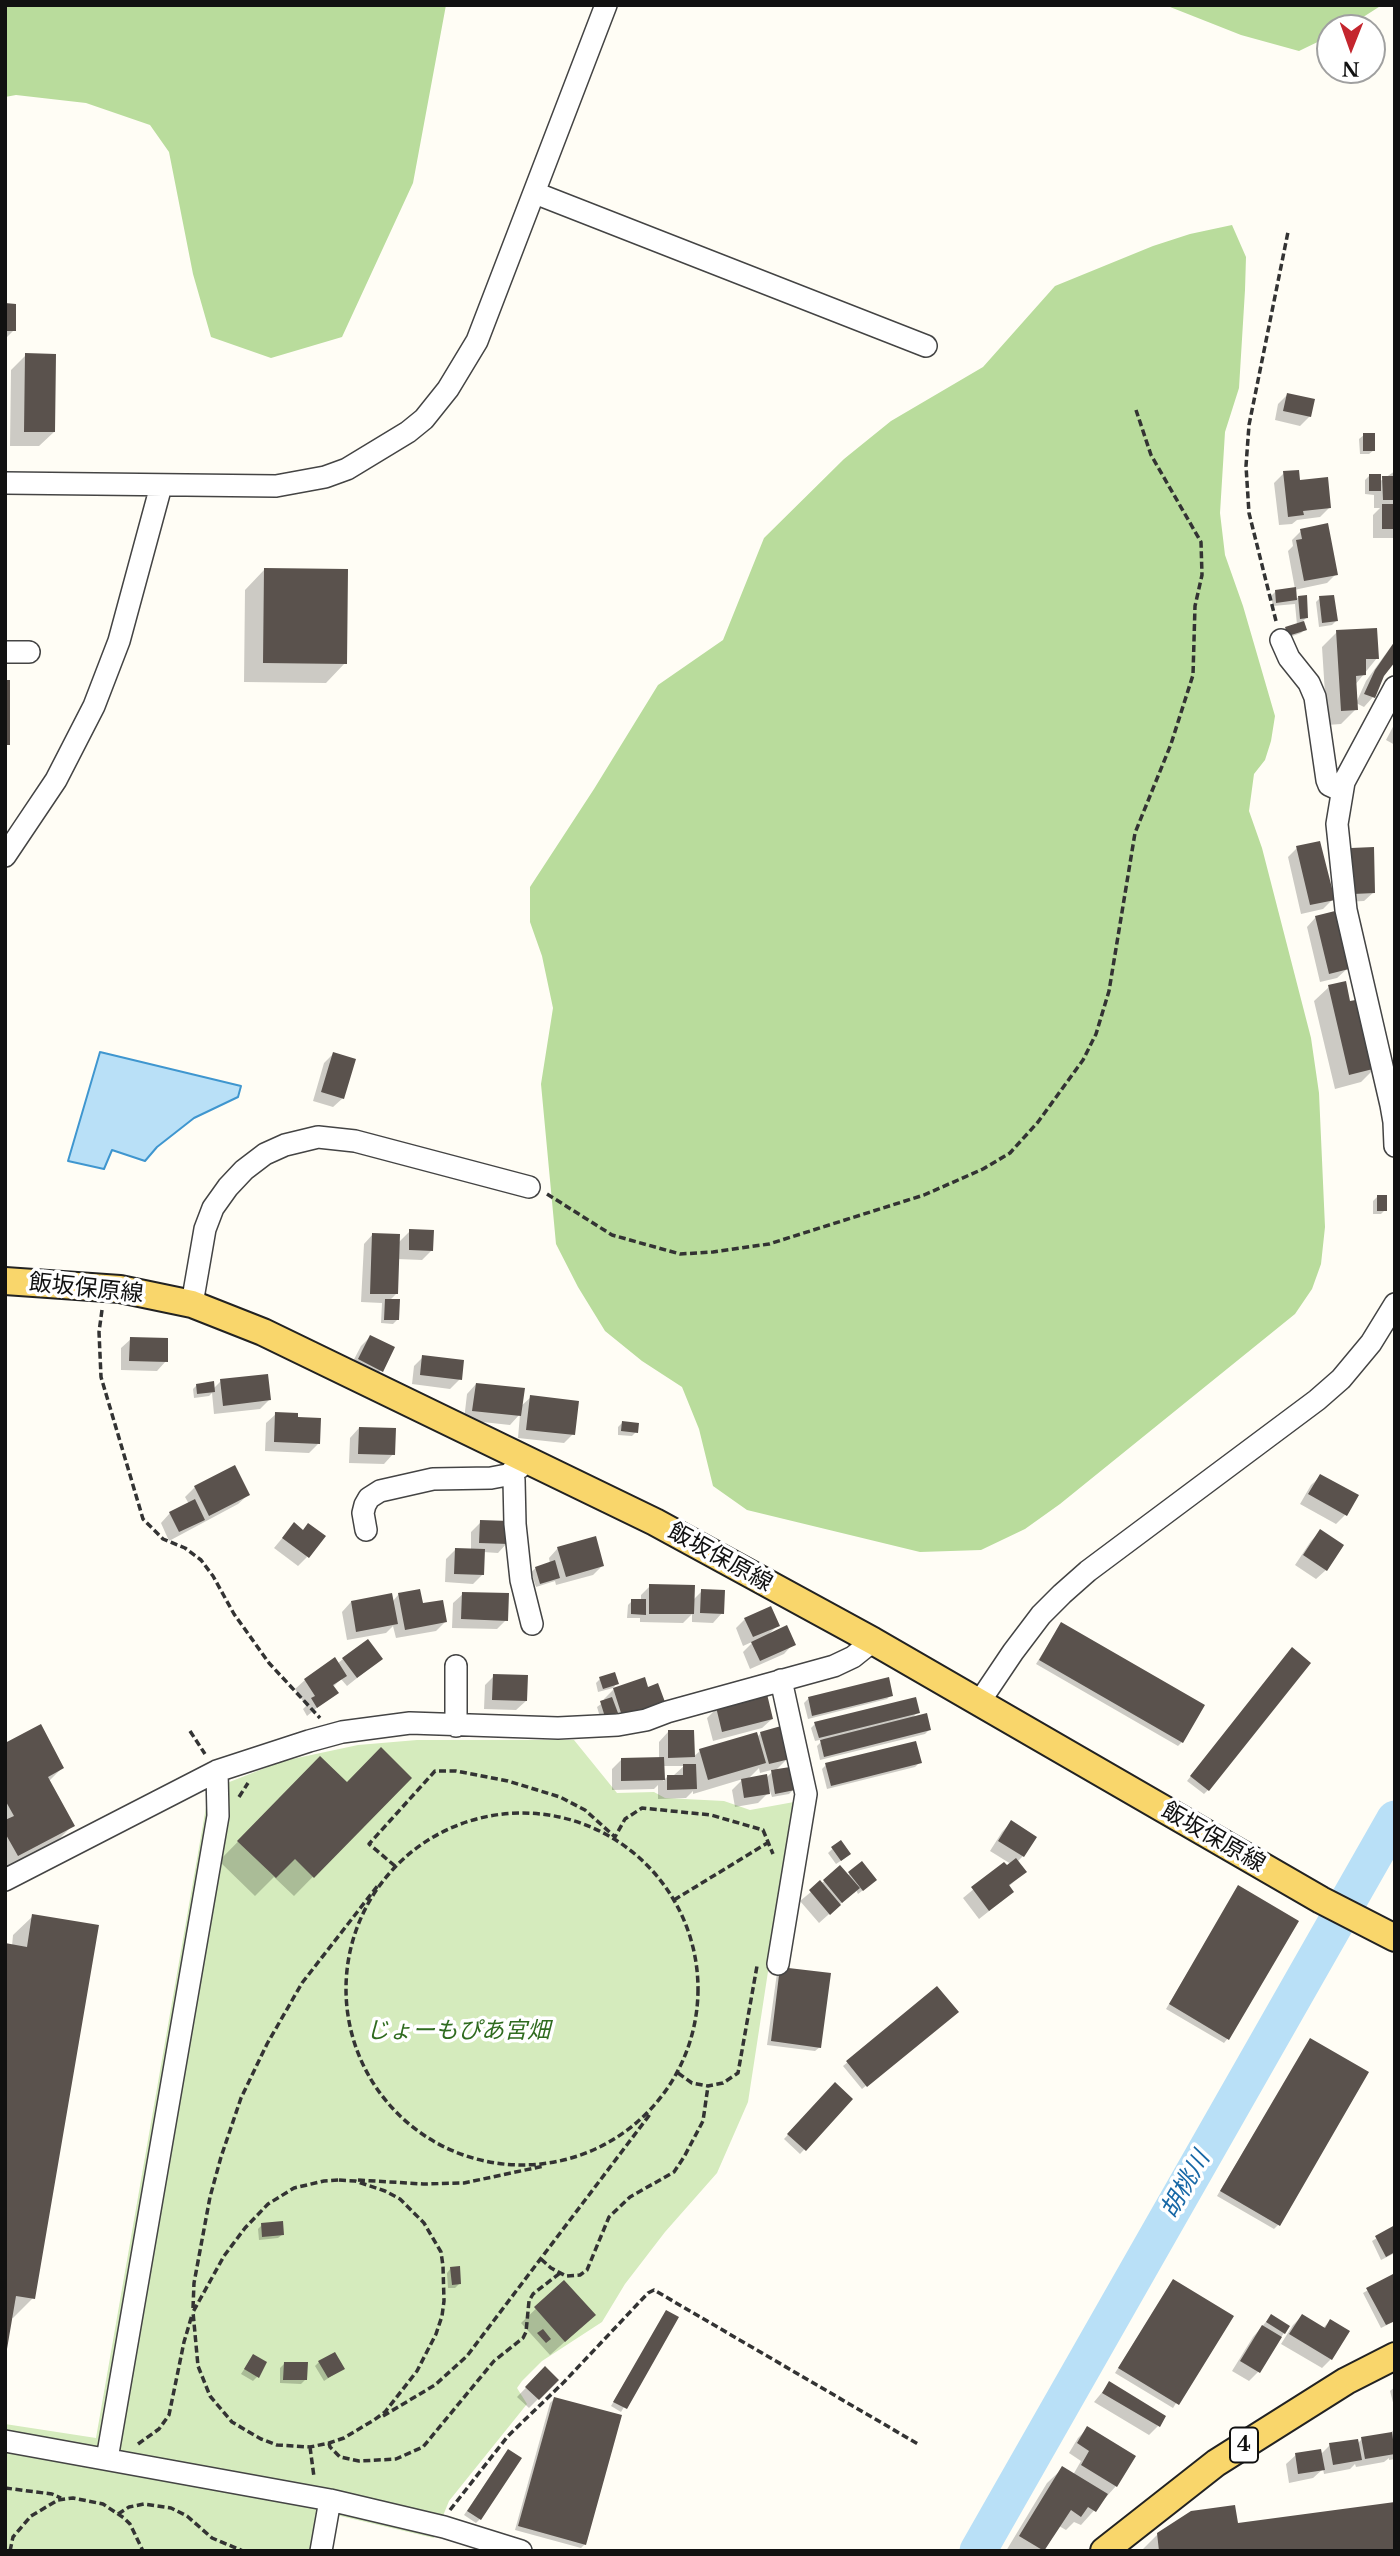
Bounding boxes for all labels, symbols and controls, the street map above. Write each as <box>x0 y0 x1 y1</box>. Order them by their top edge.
north arrow <box>1316 14 1386 84</box>
text: N <box>1342 57 1360 80</box>
street label: 飯坂保原線 <box>27 1269 145 1309</box>
street label: 飯坂保原線 <box>663 1518 777 1598</box>
street label: 飯坂保原線 <box>1156 1797 1270 1879</box>
park label: じょーもぴあ宮畑 <box>366 2018 550 2046</box>
water label: 胡桃川 <box>1156 2147 1216 2223</box>
road number: 4 <box>1230 2428 1258 2462</box>

